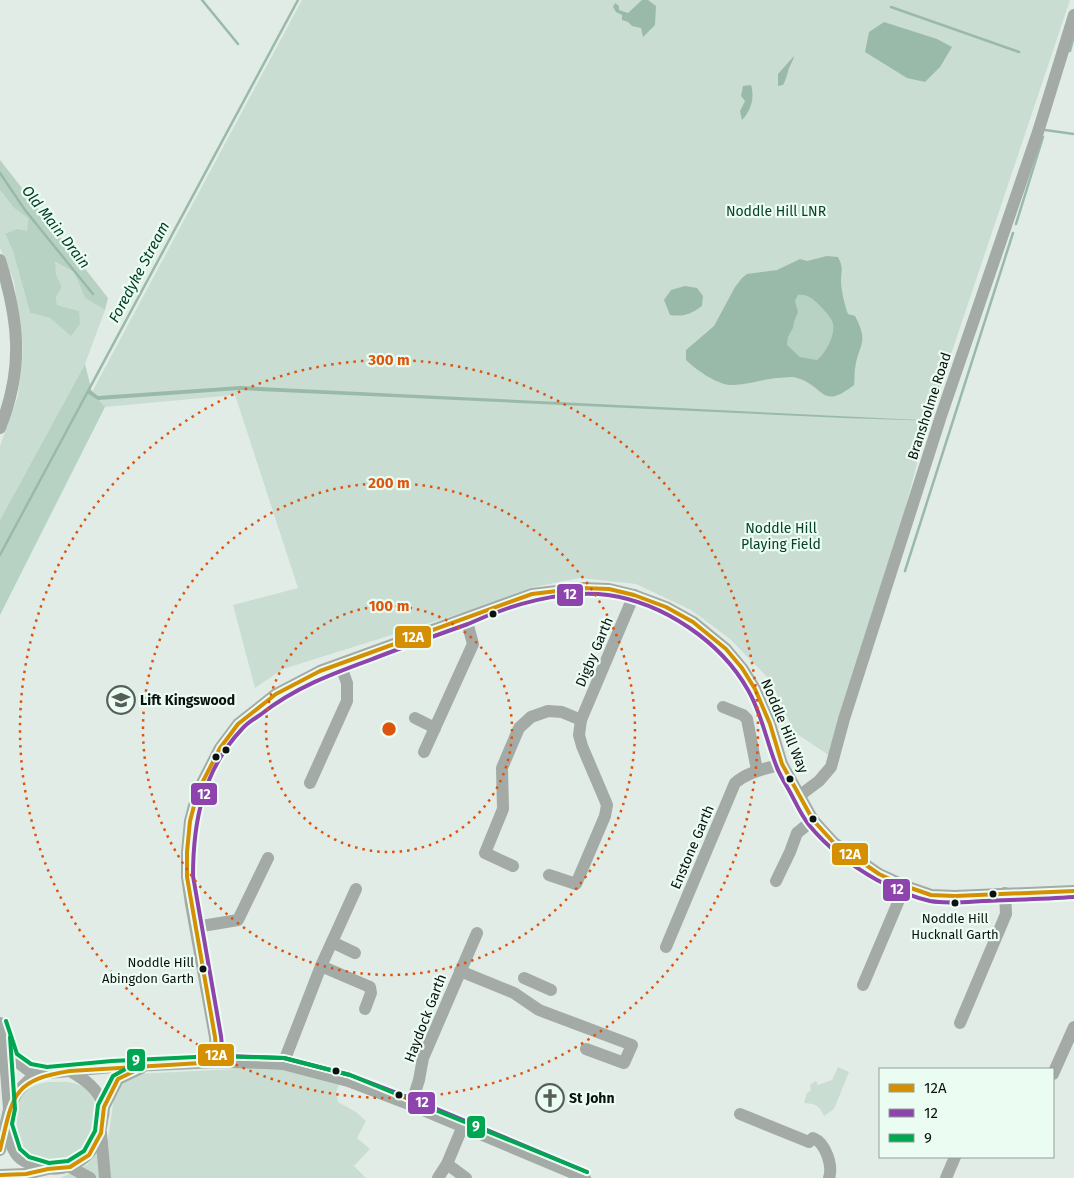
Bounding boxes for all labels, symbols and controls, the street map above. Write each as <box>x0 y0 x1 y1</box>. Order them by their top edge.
water label: Old Main Drain <box>18 182 94 272</box>
park label: Noddle Hill LNR <box>726 203 827 220</box>
water label: Foredyke Stream <box>105 218 173 326</box>
street label: Bransholme Road <box>904 350 955 462</box>
text: 300 m <box>367 351 410 369</box>
text: 200 m <box>368 474 410 492</box>
park label: Noddle Hill Playing Field <box>741 520 821 553</box>
line badge: 12 <box>556 583 584 607</box>
text: 12 <box>563 586 577 603</box>
text: 100 m <box>369 597 409 615</box>
unlabelled marker <box>488 609 498 619</box>
street label: Digby Garth <box>572 615 617 690</box>
line badge: 12A <box>394 625 432 649</box>
text: 12A <box>402 629 425 646</box>
street label: Noddle Hill Way <box>757 677 812 776</box>
school or university icon: Lift Kingswood <box>106 685 136 715</box>
place label: Lift Kingswood <box>140 692 235 709</box>
centre of rings <box>380 720 398 738</box>
unlabelled marker <box>221 745 231 755</box>
unlabelled marker <box>211 752 221 762</box>
unlabelled marker <box>785 774 795 784</box>
line badge: 12 <box>190 782 218 806</box>
text: 12 <box>197 786 211 803</box>
street label: Enstone Garth <box>667 803 718 892</box>
unlabelled marker <box>808 814 818 824</box>
line badge: 12A <box>831 842 869 866</box>
text: 12A <box>839 846 862 863</box>
line badge: 12 <box>882 878 911 902</box>
text: 12 <box>890 881 904 898</box>
unlabelled marker <box>988 889 998 899</box>
marker: Noddle Hill Hucknall Garth <box>950 898 960 908</box>
place label: Noddle Hill Hucknall Garth <box>911 911 999 942</box>
place label: Noddle Hill Abingdon Garth <box>102 955 194 986</box>
marker: Noddle Hill Abingdon Garth <box>198 964 208 974</box>
street label: Haydock Garth <box>401 972 450 1065</box>
line badge: 12A <box>197 1043 235 1067</box>
text: 12A <box>205 1047 228 1064</box>
line badge: 9 <box>126 1048 146 1072</box>
text: 9 <box>132 1052 140 1069</box>
unlabelled marker <box>331 1066 341 1076</box>
legend <box>879 1068 1054 1158</box>
text: 12A <box>924 1079 947 1097</box>
church icon: St John <box>535 1083 565 1113</box>
unlabelled marker <box>394 1090 404 1100</box>
place label: St John <box>569 1090 615 1107</box>
line badge: 12 <box>407 1091 436 1115</box>
text: 12 <box>415 1094 429 1111</box>
text: 12 <box>924 1104 938 1122</box>
line badge: 9 <box>466 1115 486 1139</box>
text: 9 <box>472 1118 480 1135</box>
text: 9 <box>924 1129 932 1147</box>

